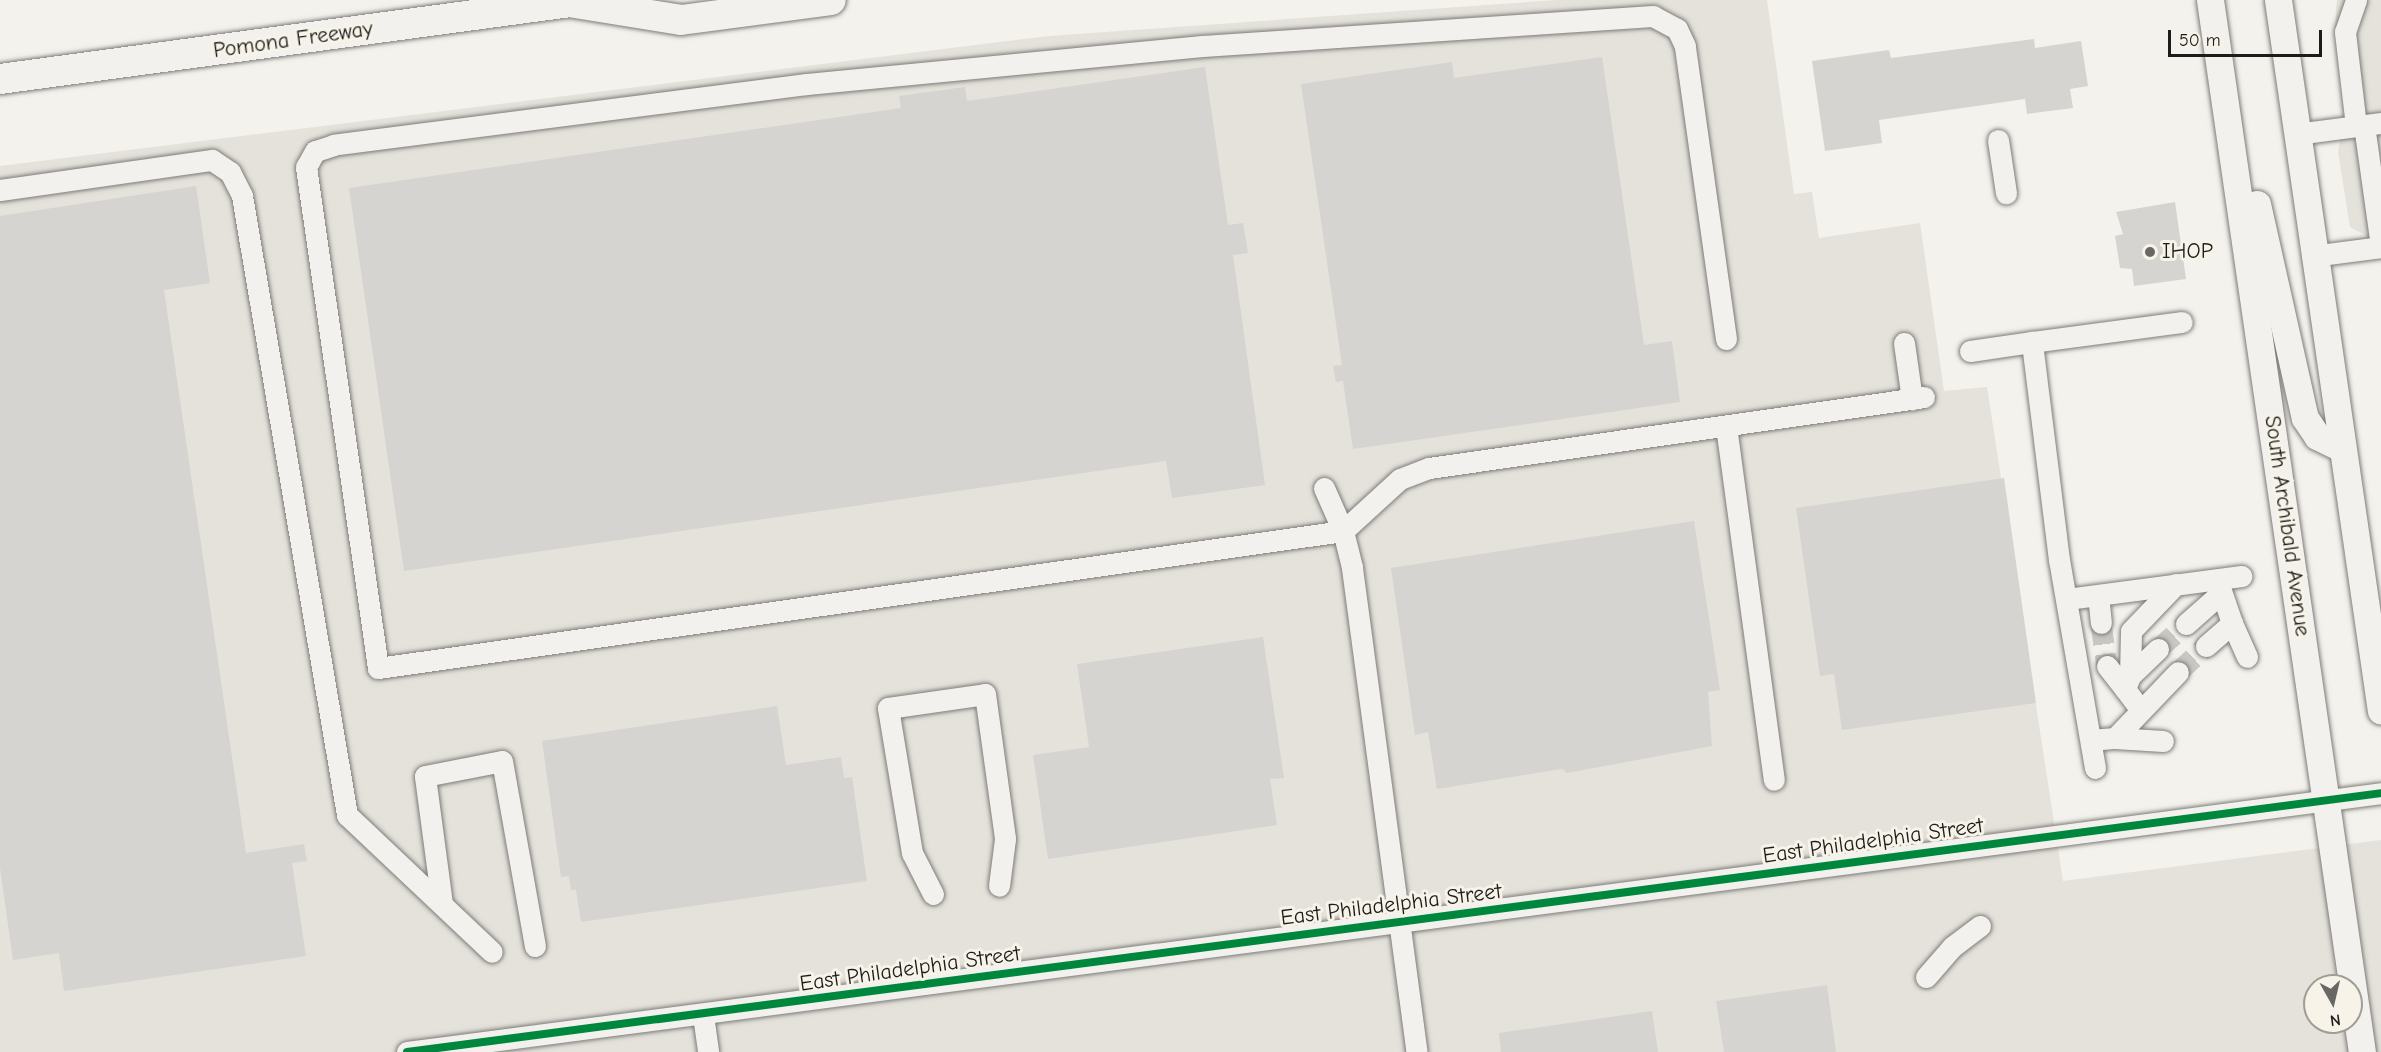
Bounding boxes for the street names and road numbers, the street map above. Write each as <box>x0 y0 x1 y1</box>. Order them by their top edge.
street label: Pomona Freeway <box>212 16 374 64</box>
street label: South Archibald Avenue <box>2258 414 2316 638</box>
street label: East Philadelphia Street <box>1761 812 1985 870</box>
street label: East Philadelphia Street <box>1279 878 1503 932</box>
street label: East Philadelphia Street <box>798 940 1022 998</box>

